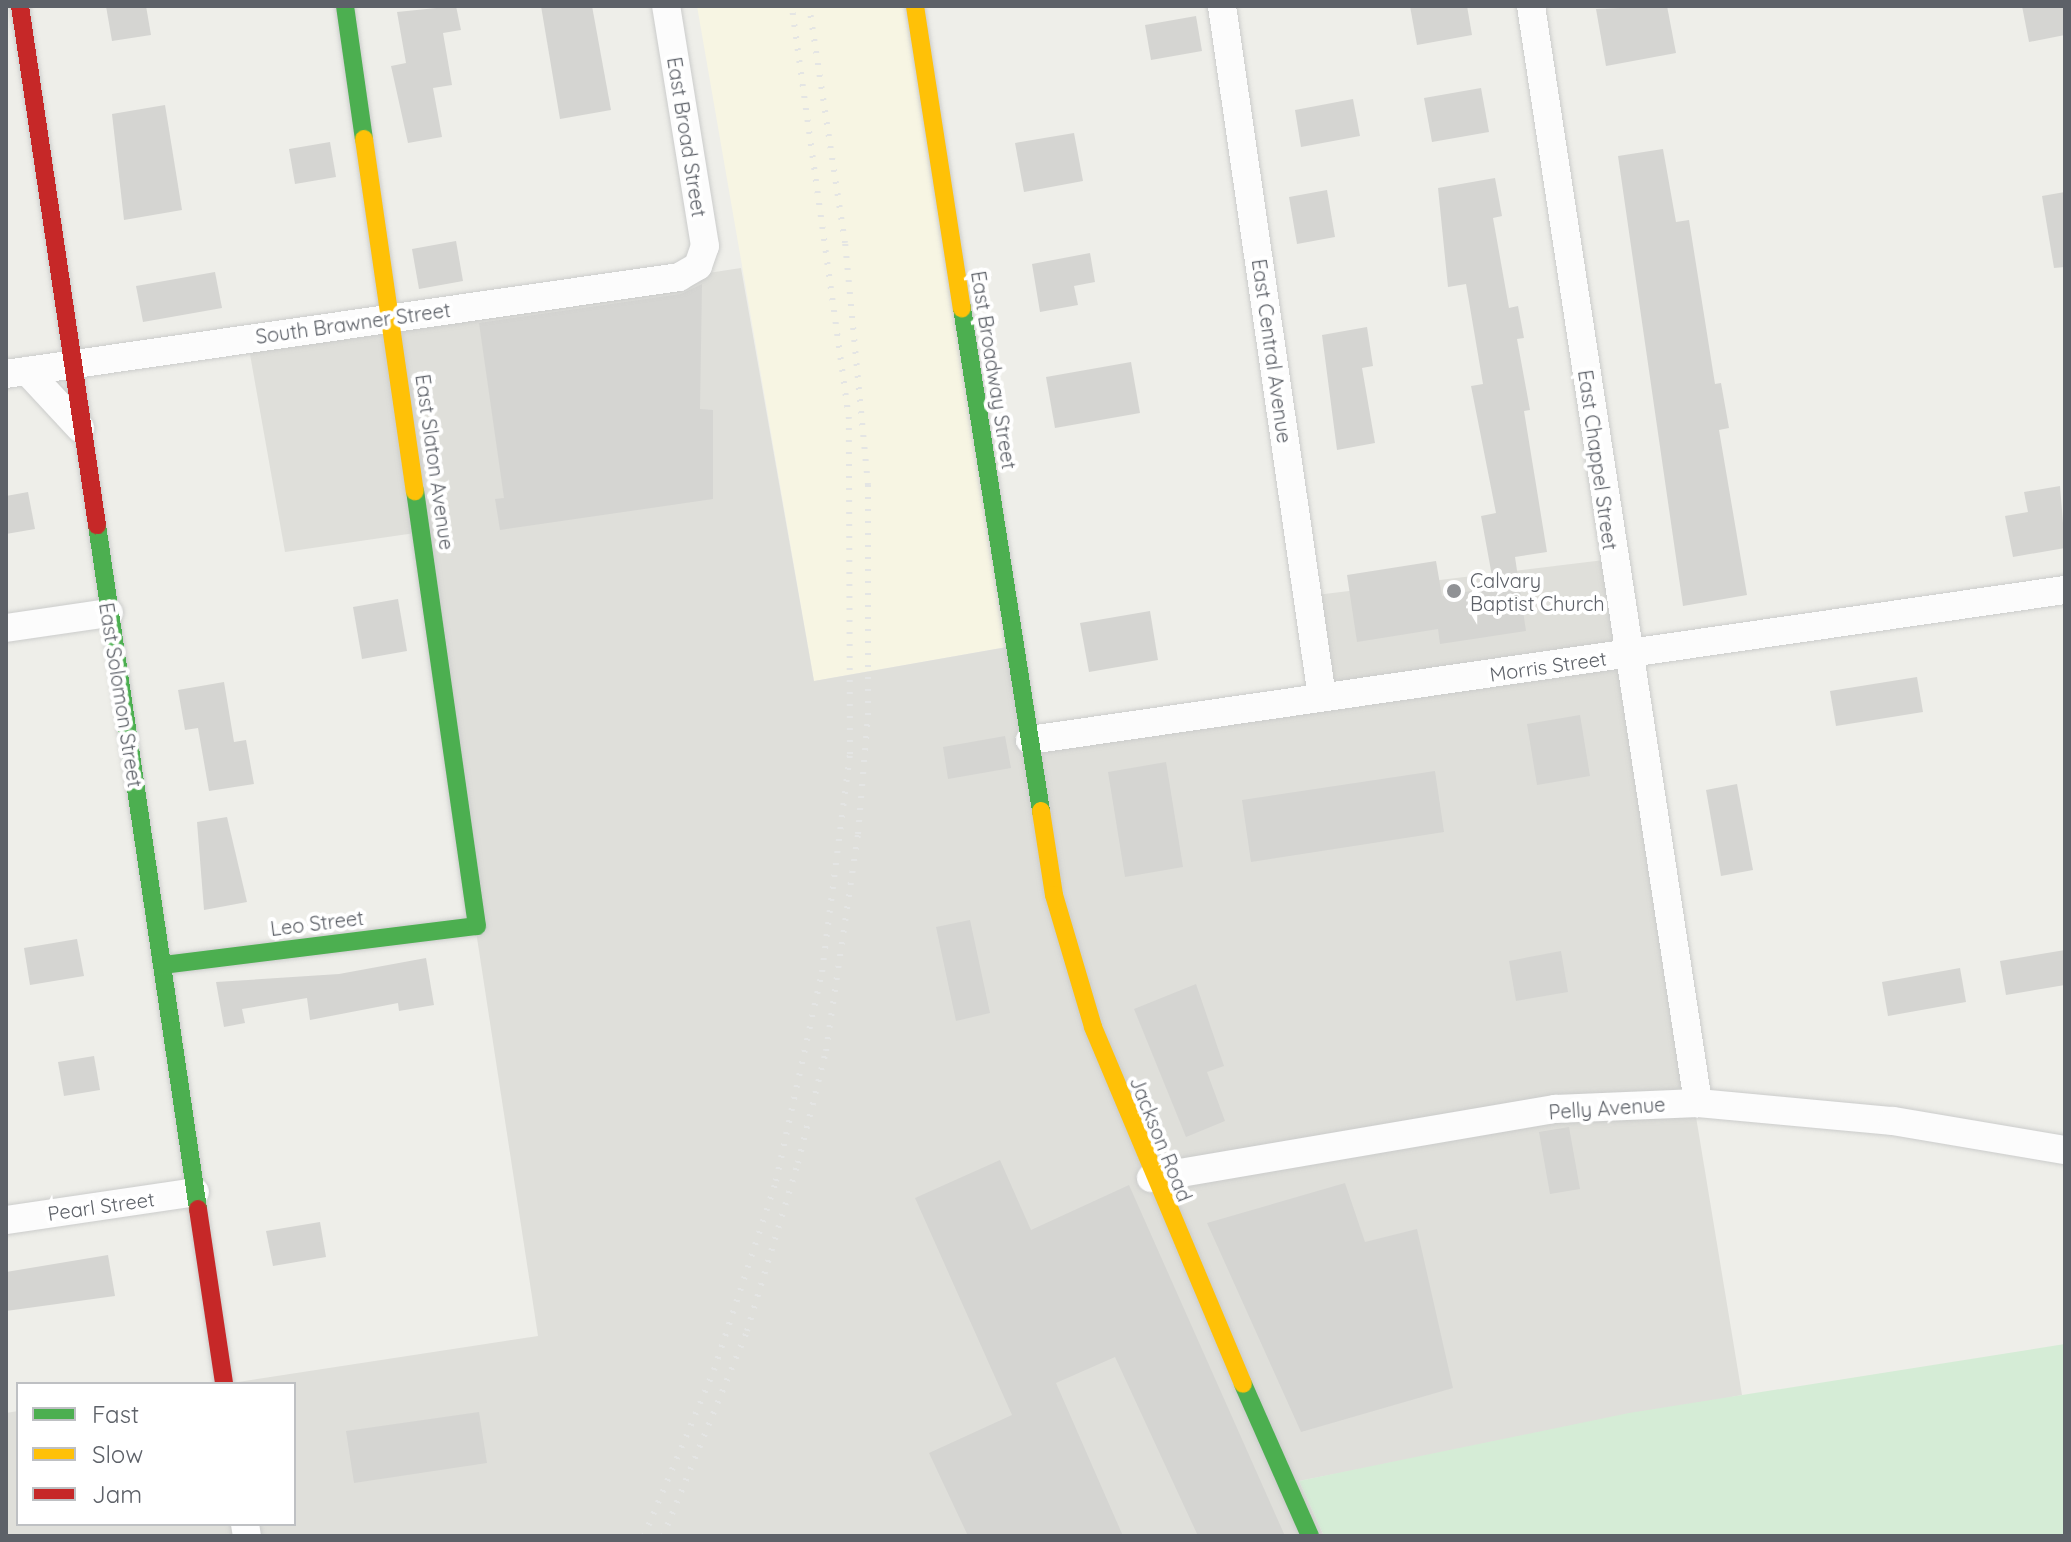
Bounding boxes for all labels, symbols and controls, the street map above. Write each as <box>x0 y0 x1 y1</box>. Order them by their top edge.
street label: East Broad Street <box>662 55 712 219</box>
street label: East Central Avenue <box>1247 257 1297 445</box>
street label: East Broadway Street <box>966 269 1022 471</box>
street label: South Brawner Street <box>254 297 452 349</box>
street label: East Chappel Street <box>1573 368 1623 552</box>
street label: East Slaton Avenue <box>411 373 459 551</box>
place label: Calvary Baptist Church <box>1470 568 1605 615</box>
marker: Calvary Baptist Church <box>1445 582 1463 600</box>
street label: East Solomon Street <box>95 601 147 789</box>
street label: Morris Street <box>1488 646 1608 686</box>
street label: Leo Street <box>269 905 365 941</box>
street label: Jackson Road <box>1125 1073 1197 1205</box>
street label: Pelly Avenue <box>1548 1092 1666 1124</box>
street label: Pearl Street <box>46 1187 156 1225</box>
legend <box>16 1382 296 1526</box>
text: Fast <box>92 1399 139 1429</box>
text: Slow <box>92 1439 143 1469</box>
text: Jam <box>92 1479 142 1509</box>

